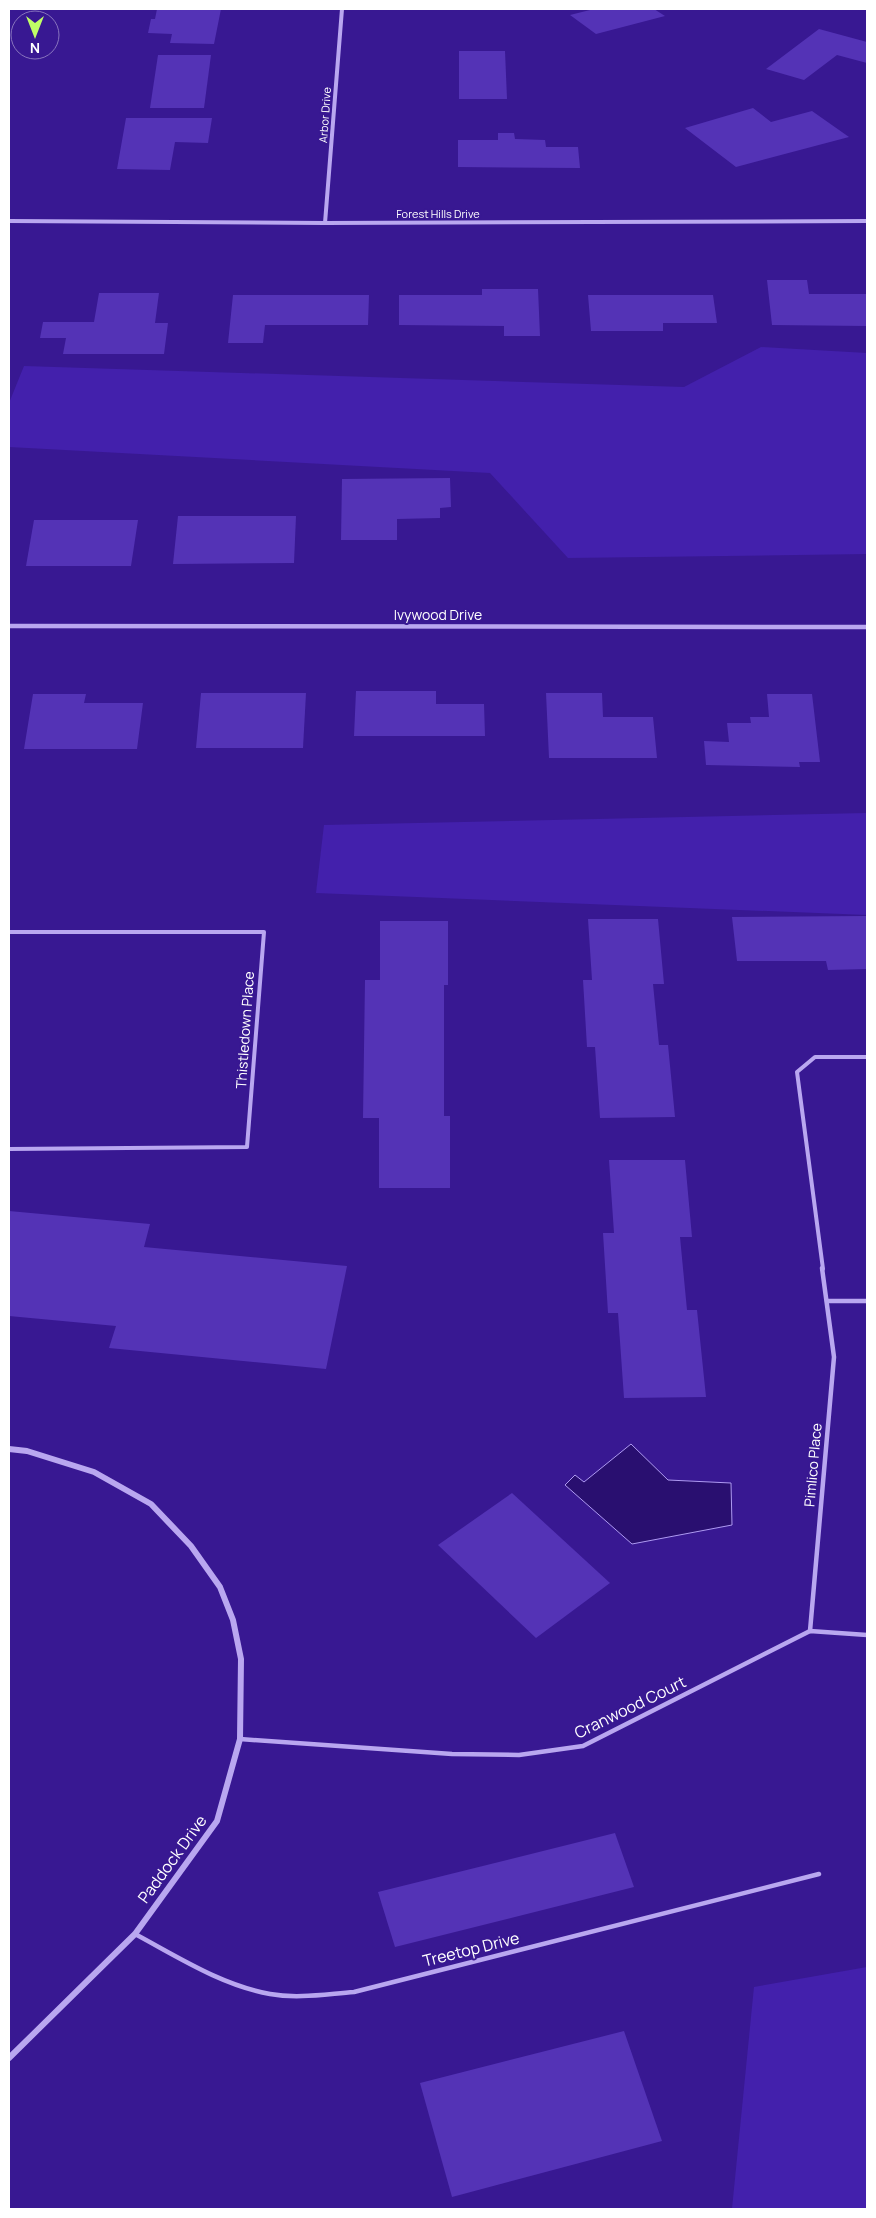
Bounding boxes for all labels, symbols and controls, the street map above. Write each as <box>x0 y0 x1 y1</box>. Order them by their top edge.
north arrow <box>10 10 60 60</box>
text: N <box>30 39 40 58</box>
street label: Arbor Drive <box>315 86 334 143</box>
street label: Forest Hills Drive <box>396 206 480 221</box>
street label: Ivywood Drive <box>394 605 482 624</box>
street label: Thistledown Place <box>231 971 258 1089</box>
street label: Pimlico Place <box>799 1422 826 1508</box>
street label: Cranwood Court <box>571 1670 689 1744</box>
street label: Paddock Drive <box>133 1810 211 1908</box>
street label: Treetop Drive <box>420 1926 522 1972</box>

